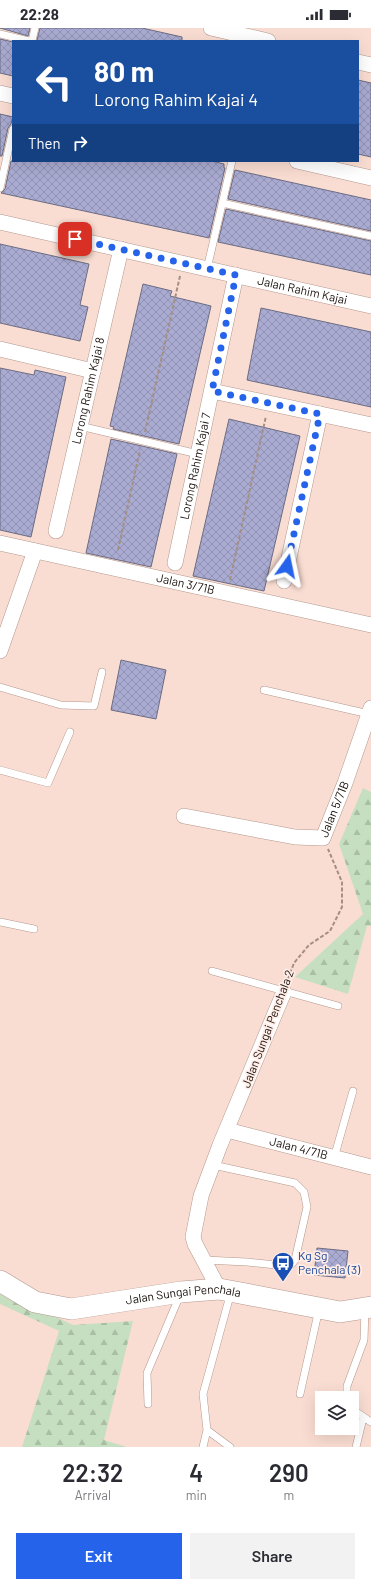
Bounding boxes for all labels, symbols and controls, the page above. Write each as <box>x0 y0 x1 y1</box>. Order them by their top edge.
text: 22:28 <box>20 5 59 23</box>
text: 80 m <box>94 54 154 88</box>
icon: left <box>28 56 80 108</box>
text: Lorong Rahim Kajai 4 <box>94 88 258 110</box>
icon: right <box>69 132 91 154</box>
text: Then <box>28 134 61 152</box>
pin <box>58 222 92 256</box>
icon: arrive <box>64 228 86 250</box>
street label: Jalan Rahim Kajai <box>256 273 349 306</box>
street label: Lorong Rahim Kajai 8 <box>68 336 106 445</box>
street label: Lorong Rahim Kajai 7 <box>176 411 213 521</box>
position arrow <box>266 545 308 587</box>
street label: Jalan 3/71B <box>155 570 216 596</box>
street label: Jalan 5/71B <box>316 779 351 839</box>
street label: Jalan Sungai Penchala 2 <box>238 968 296 1089</box>
street label: Jalan 4/71B <box>268 1133 330 1162</box>
place label: Kg Sg Penchala (3) <box>298 1248 361 1276</box>
bus stop icon: Kg Sg Penchala (3) <box>270 1250 296 1283</box>
street label: Jalan Sungai Penchala <box>125 1281 242 1306</box>
map controls <box>315 1391 359 1435</box>
button: layers <box>315 1391 359 1435</box>
text: 22:32 <box>62 1458 123 1487</box>
text: 4 <box>189 1458 203 1487</box>
text: 290 <box>269 1458 309 1487</box>
text: Arrival <box>75 1487 111 1503</box>
text: min <box>186 1487 207 1503</box>
text: m <box>283 1487 294 1503</box>
button: Exit <box>16 1533 182 1579</box>
button: Share <box>190 1533 355 1579</box>

